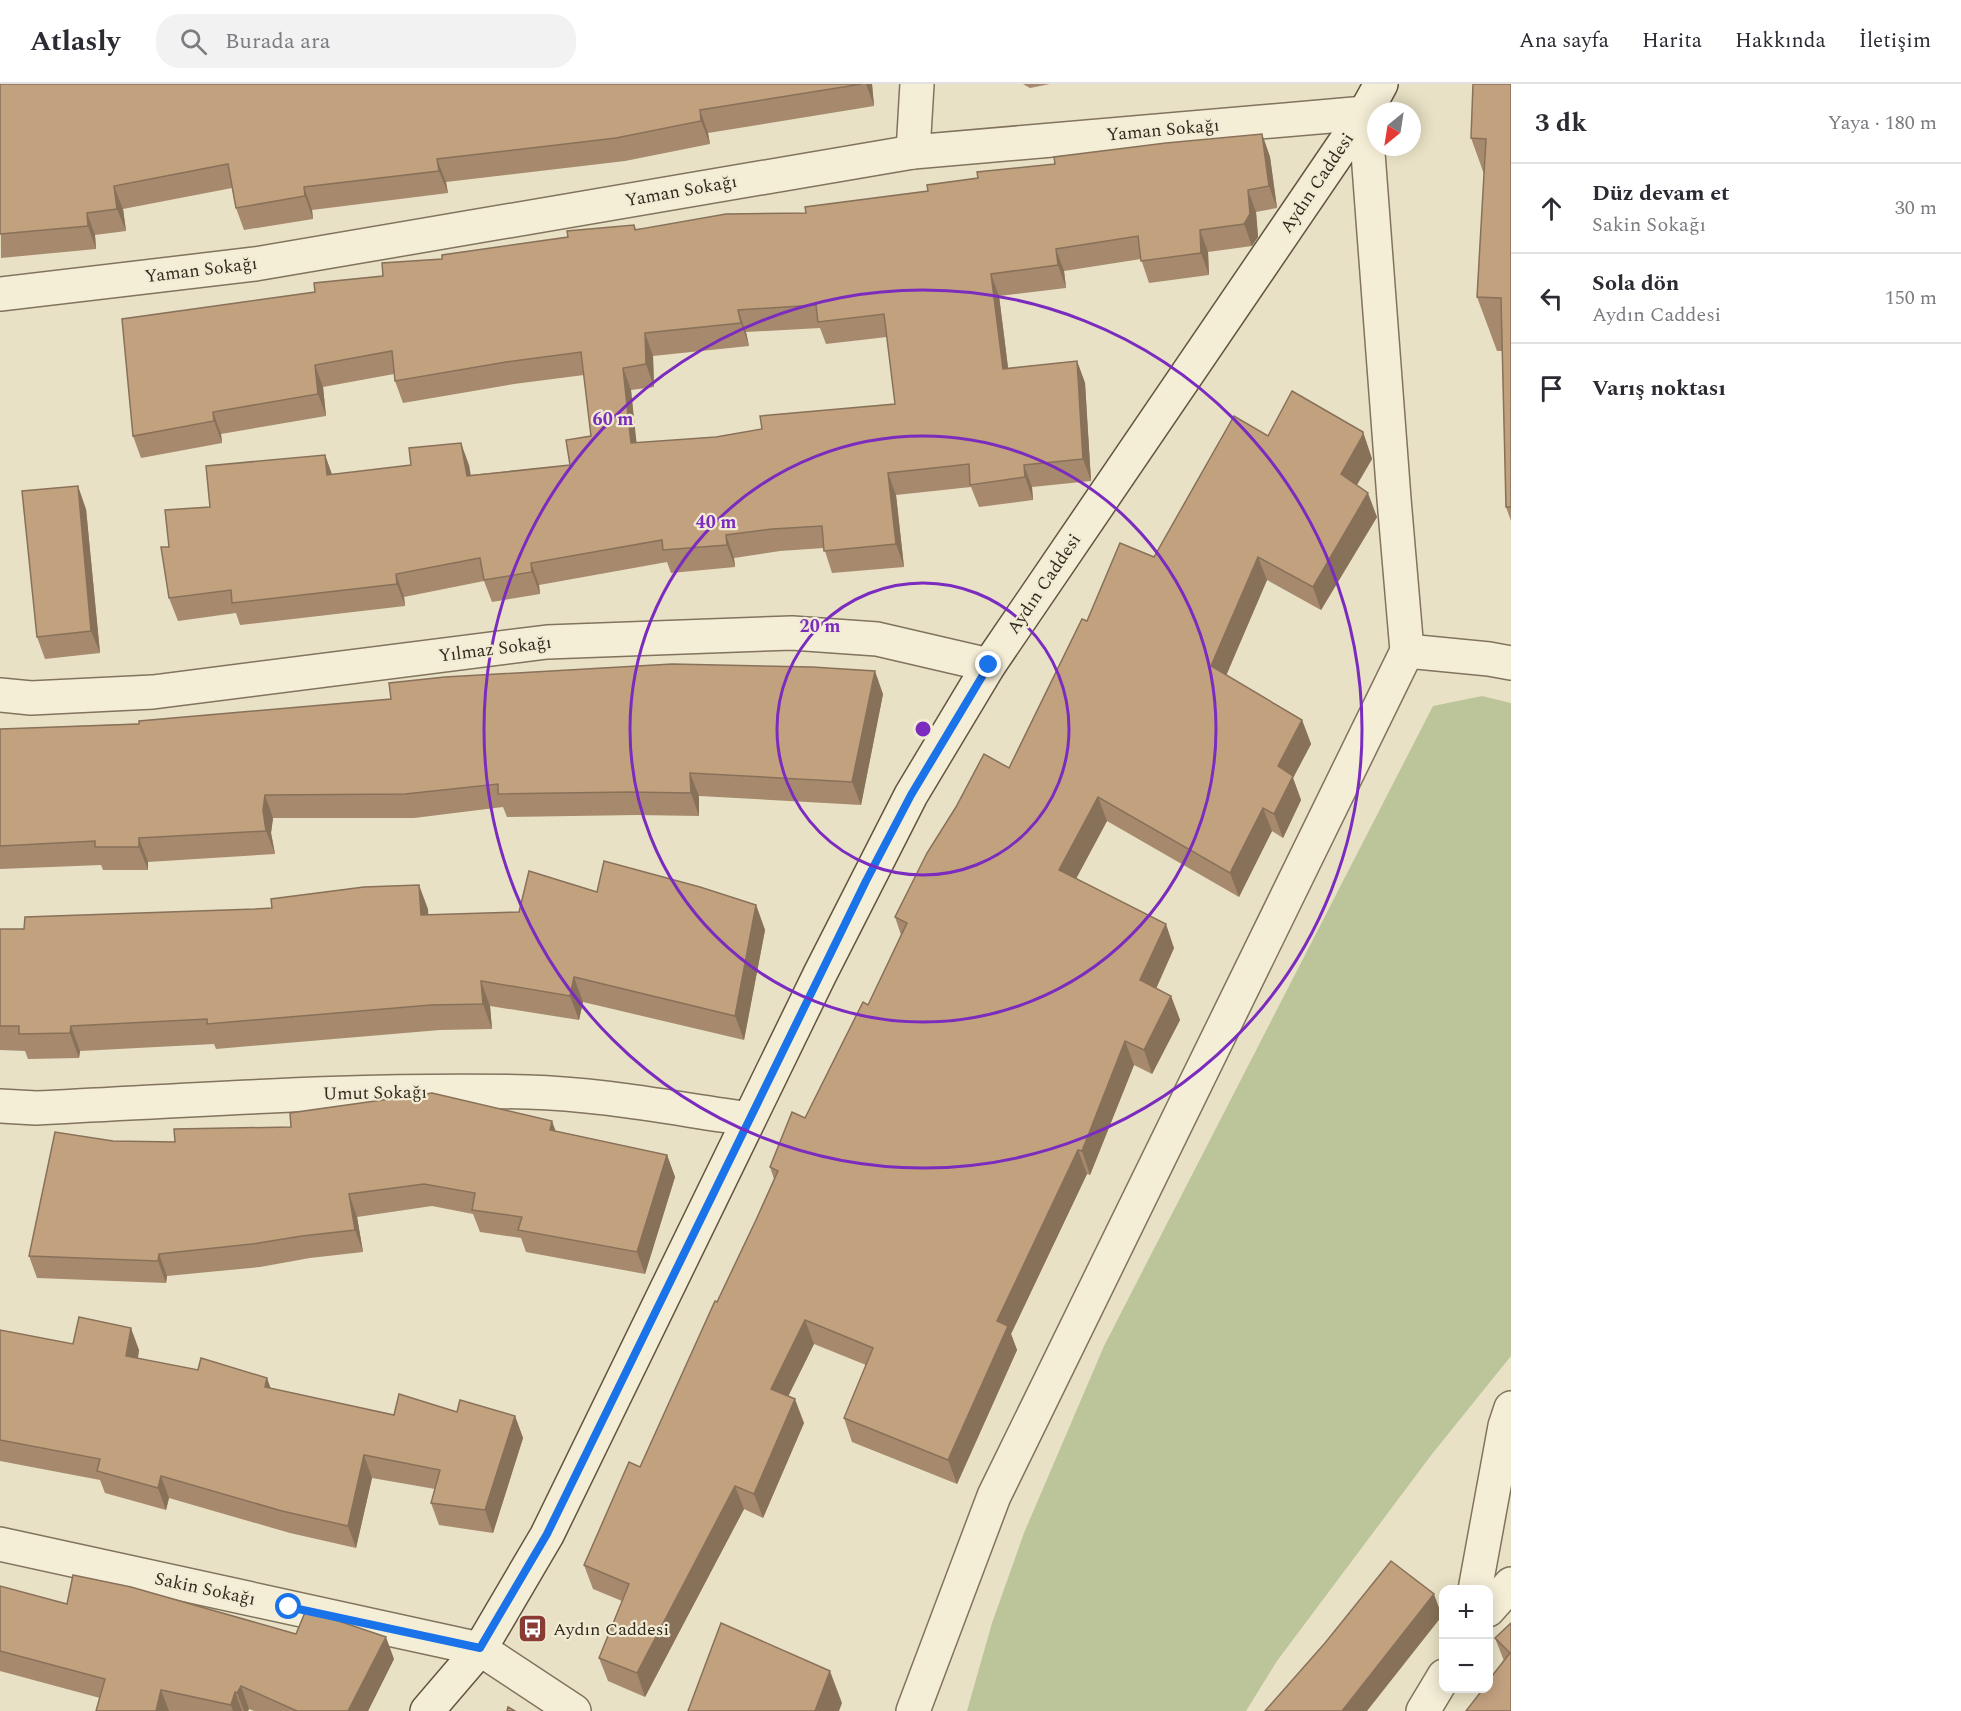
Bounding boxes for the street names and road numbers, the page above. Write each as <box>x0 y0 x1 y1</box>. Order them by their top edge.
street label: Yaman Sokağı <box>1105 112 1221 148</box>
street label: Aydın Caddesi <box>1273 127 1361 239</box>
street label: Yaman Sokağı <box>623 168 739 214</box>
street label: Yaman Sokağı <box>143 250 259 290</box>
street label: Aydın Caddesi <box>1000 528 1088 640</box>
street label: Yılmaz Sokağı <box>437 629 553 669</box>
street label: Umut Sokağı <box>323 1079 427 1107</box>
street label: Sakin Sokağı <box>152 1565 258 1613</box>

